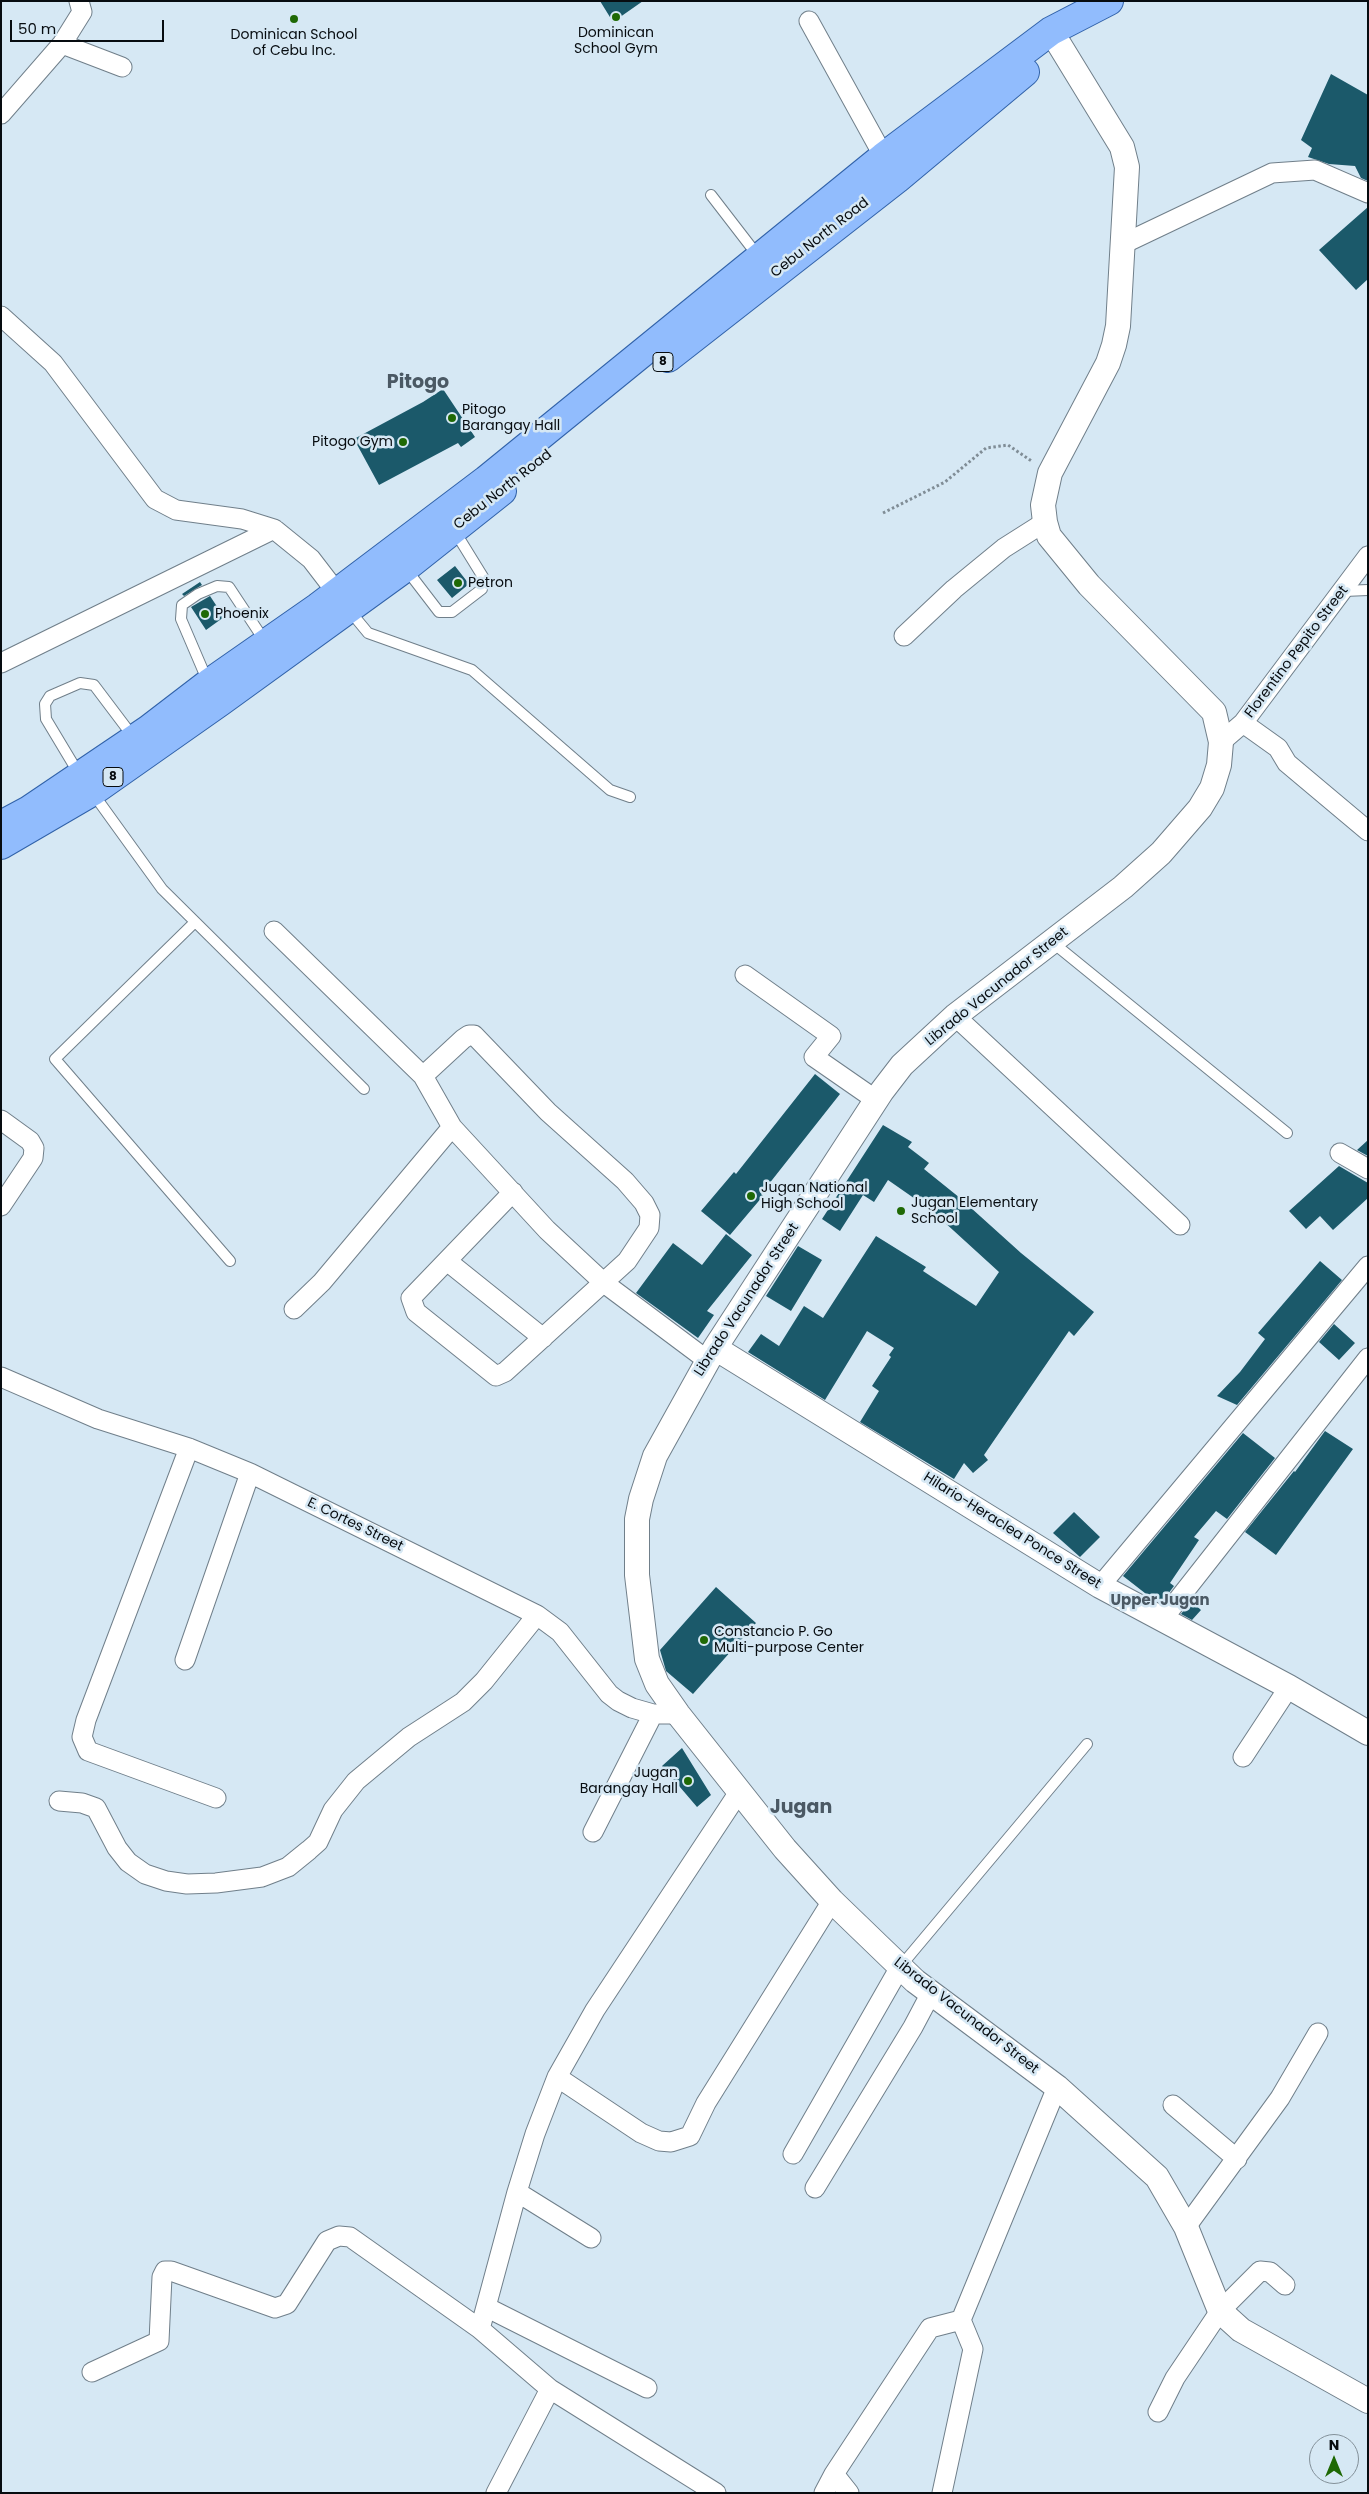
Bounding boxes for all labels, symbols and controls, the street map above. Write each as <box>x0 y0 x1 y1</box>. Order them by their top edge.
scale bar <box>12 10 166 42</box>
marker: Dominican School Gym <box>610 11 622 23</box>
marker: Dominican School of Cebu Inc. <box>288 13 300 25</box>
text: 50 m <box>18 18 56 39</box>
place label: Dominican School Gym <box>574 25 658 58</box>
place label: Dominican School of Cebu Inc. <box>231 27 357 59</box>
street label: Cebu North Road <box>768 194 872 282</box>
road number: 8 <box>653 352 673 372</box>
district label: Pitogo <box>387 372 449 394</box>
place label: Pitogo Barangay Hall <box>462 402 560 434</box>
marker: Pitogo Barangay Hall <box>446 412 458 424</box>
place label: Pitogo Gym <box>312 434 393 450</box>
marker: Pitogo Gym <box>397 436 409 448</box>
street label: Cebu North Road <box>451 446 555 534</box>
place label: Petron <box>468 575 513 591</box>
marker: Petron <box>452 577 464 589</box>
street label: Florentino Pepito Street <box>1242 583 1352 721</box>
place label: Phoenix <box>215 606 269 622</box>
marker: Phoenix <box>199 608 211 620</box>
road number: 8 <box>103 768 123 786</box>
street label: Librado Vacunador Street <box>922 924 1072 1050</box>
place label: Jugan National High School <box>761 1180 868 1212</box>
marker: Jugan National High School <box>745 1190 757 1202</box>
place label: Jugan Elementary School <box>911 1195 1038 1228</box>
marker: Jugan Elementary School <box>895 1205 907 1217</box>
street label: Librado Vacunador Street <box>691 1220 803 1380</box>
street label: Hilario-Heraclea Ponce Street <box>920 1469 1104 1593</box>
street label: E. Cortes Street <box>304 1495 406 1555</box>
district label: Upper Jugan <box>1110 1592 1210 1610</box>
place label: Constancio P. Go Multi-purpose Center <box>714 1624 864 1656</box>
marker: Constancio P. Go Multi-purpose Center <box>698 1634 710 1646</box>
place label: Jugan Barangay Hall <box>580 1765 678 1798</box>
marker: Jugan Barangay Hall <box>682 1775 694 1787</box>
district label: Jugan <box>770 1797 832 1819</box>
street label: Librado Vacunador Street <box>890 1954 1042 2078</box>
north arrow <box>1309 2434 1359 2484</box>
text: N <box>1329 2435 1339 2455</box>

